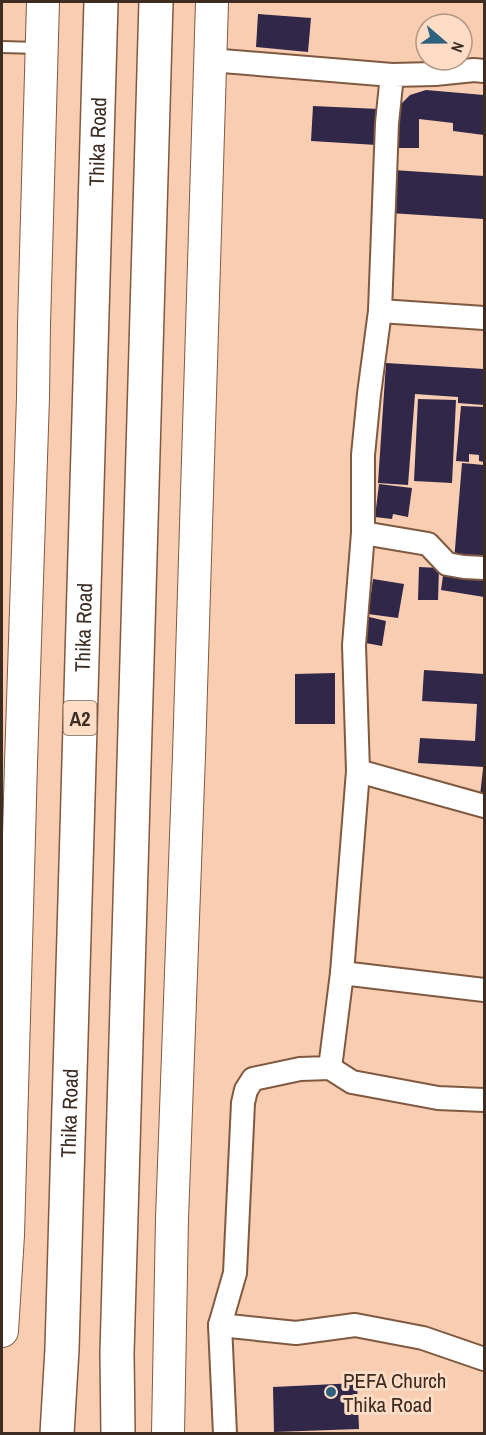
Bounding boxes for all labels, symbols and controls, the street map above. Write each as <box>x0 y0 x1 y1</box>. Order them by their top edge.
north arrow <box>414 12 474 72</box>
text: N <box>446 39 470 55</box>
street label: Thika Road <box>81 97 113 187</box>
street label: Thika Road <box>67 583 99 672</box>
road number: A2 <box>64 701 97 735</box>
street label: Thika Road <box>53 1068 85 1158</box>
place label: PEFA Church Thika Road <box>343 1366 446 1419</box>
marker: PEFA Church Thika Road <box>324 1385 338 1399</box>

